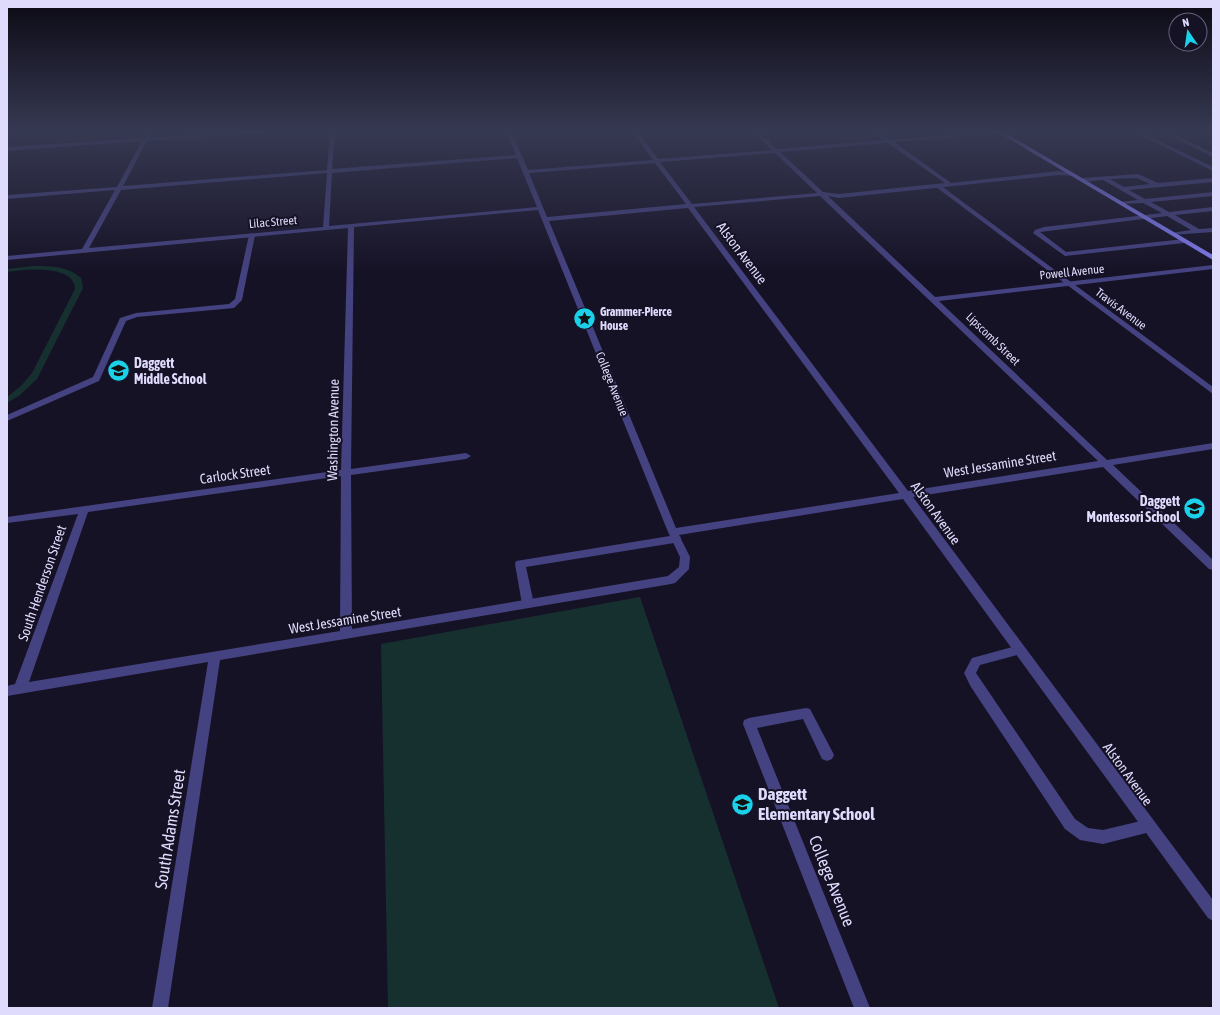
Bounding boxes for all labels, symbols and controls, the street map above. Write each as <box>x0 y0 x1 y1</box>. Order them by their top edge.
north arrow <box>1168 12 1208 52</box>
text: N <box>1181 16 1190 29</box>
street label: Lilac Street <box>248 213 298 231</box>
street label: Alston Avenue <box>714 219 770 287</box>
street label: Powell Avenue <box>1039 262 1105 282</box>
street label: Travis Avenue <box>1093 285 1149 333</box>
place label: Grammer-Pierce House <box>600 305 672 333</box>
place icon: Grammer-Pierce House <box>572 306 598 332</box>
street label: Lipscomb Street <box>963 310 1023 369</box>
street label: College Avenue <box>593 350 631 418</box>
place label: Daggett Middle School <box>134 355 207 387</box>
school or university icon: Daggett Middle School <box>105 358 131 384</box>
street label: Washington Avenue <box>324 379 342 481</box>
street label: West Jessamine Street <box>943 447 1057 481</box>
street label: Carlock Street <box>199 461 271 487</box>
street label: Alston Avenue <box>908 479 964 547</box>
place label: Daggett Montessori School <box>1087 493 1180 525</box>
school or university icon: Daggett Montessori School <box>1182 496 1208 522</box>
street label: South Henderson Street <box>15 523 69 643</box>
street label: West Jessamine Street <box>288 603 402 637</box>
street label: Alston Avenue <box>1100 740 1156 808</box>
street label: South Adams Street <box>151 768 189 890</box>
place label: Daggett Elementary School <box>758 784 875 824</box>
school or university icon: Daggett Elementary School <box>729 791 755 817</box>
street label: College Avenue <box>805 833 859 930</box>

